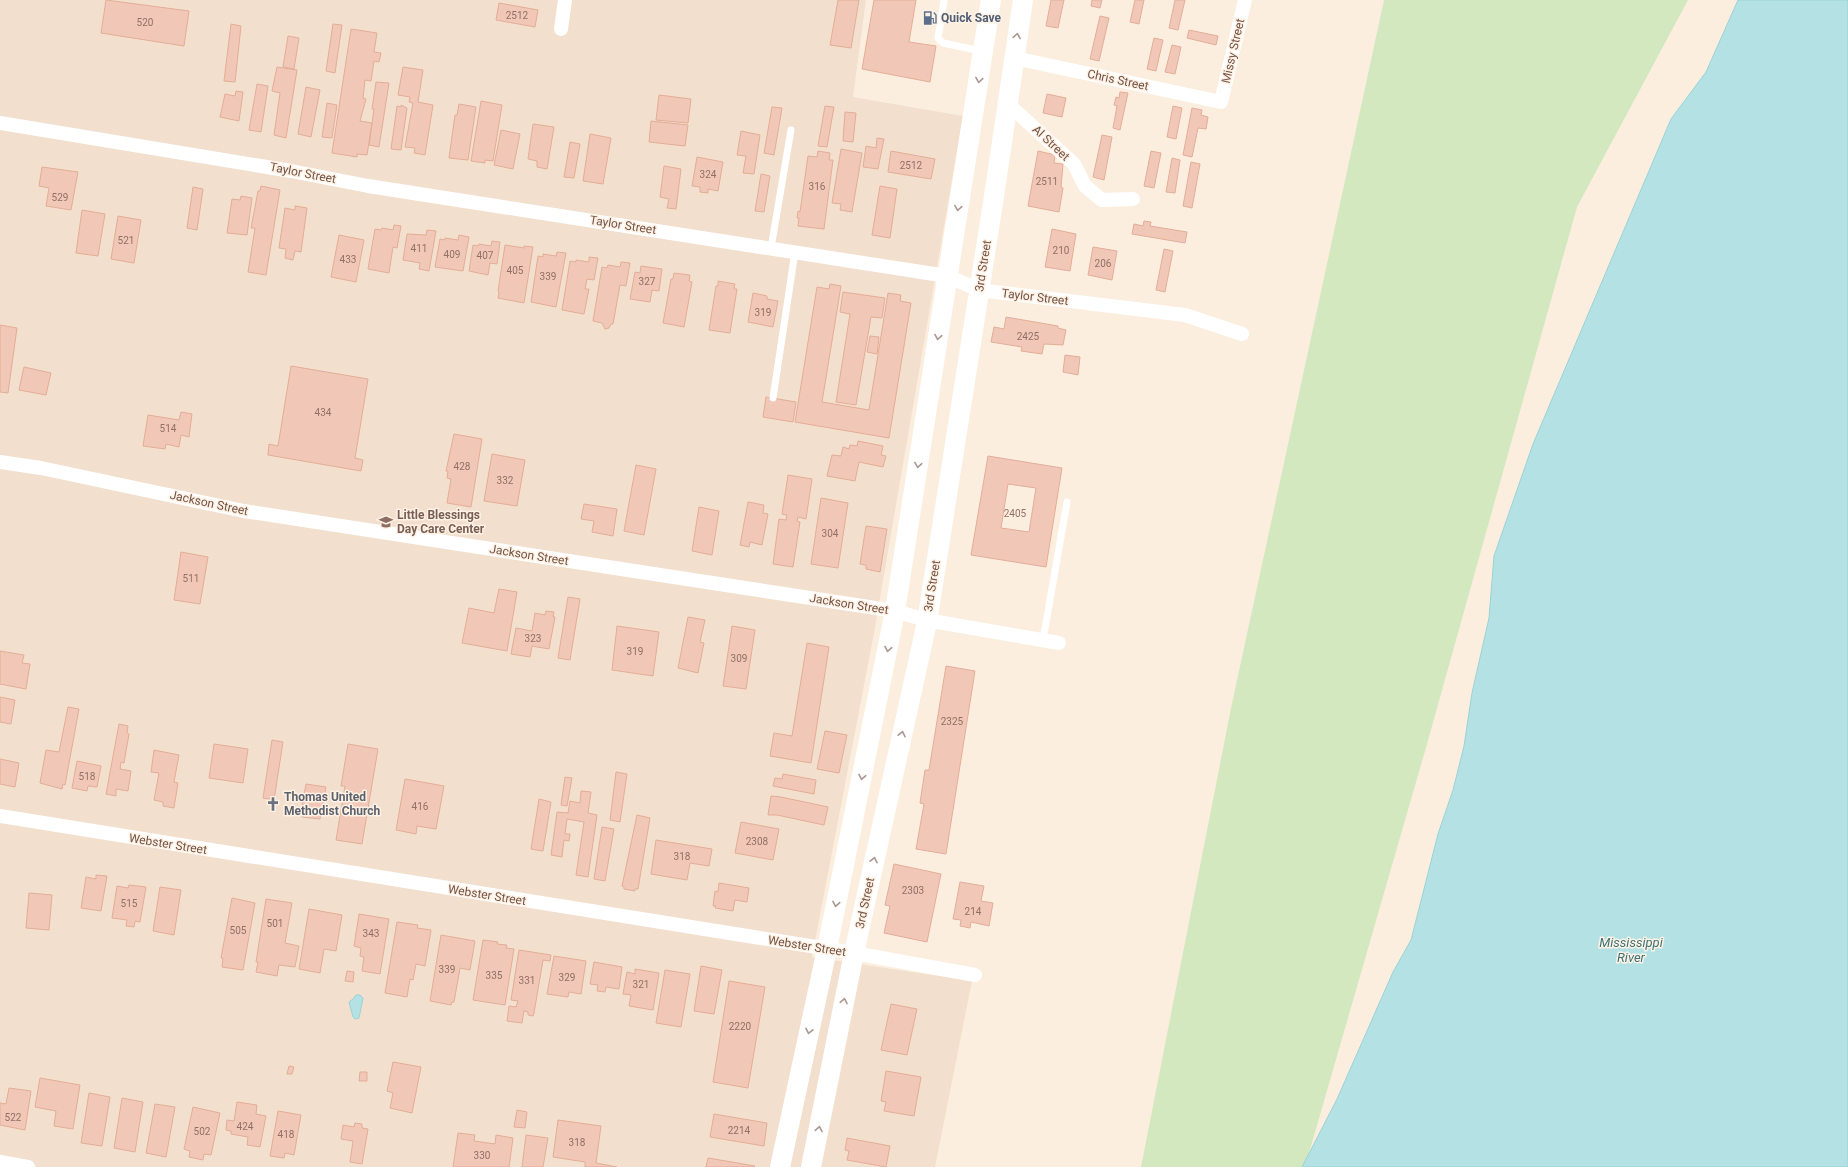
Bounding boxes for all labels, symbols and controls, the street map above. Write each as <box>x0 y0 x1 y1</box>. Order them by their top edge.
house number: 2512 <box>506 10 529 21</box>
fuel station icon: Quick Save <box>922 10 938 26</box>
place label: Quick Save <box>941 11 1002 25</box>
house number: 520 <box>137 17 154 28</box>
street label: Missy Street <box>1219 17 1247 85</box>
one-way arrow <box>1012 33 1021 39</box>
street label: Chris Street <box>1086 67 1150 93</box>
one-way arrow <box>975 77 984 83</box>
street label: Al Street <box>1030 122 1072 164</box>
street label: Taylor Street <box>269 160 337 186</box>
house number: 2512 <box>900 160 923 171</box>
house number: 324 <box>700 169 717 180</box>
house number: 2511 <box>1036 176 1058 187</box>
house number: 316 <box>809 181 826 192</box>
house number: 529 <box>52 192 68 203</box>
one-way arrow <box>954 205 963 211</box>
street label: Taylor Street <box>589 213 657 237</box>
house number: 521 <box>118 235 134 246</box>
street label: 3rd Street <box>972 239 994 293</box>
house number: 411 <box>411 243 427 254</box>
house number: 210 <box>1053 245 1070 256</box>
house number: 409 <box>444 249 460 260</box>
house number: 407 <box>477 250 494 261</box>
house number: 433 <box>340 254 356 265</box>
house number: 206 <box>1095 258 1112 269</box>
house number: 405 <box>507 265 524 276</box>
house number: 339 <box>540 271 556 282</box>
house number: 327 <box>639 276 656 287</box>
street label: Taylor Street <box>1001 286 1069 308</box>
house number: 319 <box>755 307 771 318</box>
house number: 2425 <box>1017 331 1040 342</box>
one-way arrow <box>934 334 943 340</box>
house number: 434 <box>315 407 332 418</box>
house number: 514 <box>160 423 177 434</box>
house number: 428 <box>454 461 471 472</box>
one-way arrow <box>914 462 923 468</box>
house number: 332 <box>497 475 514 486</box>
street label: Jackson Street <box>169 488 250 518</box>
place label: Little Blessings Day Care Center <box>397 508 485 536</box>
house number: 2405 <box>1004 508 1027 519</box>
school or university icon: Little Blessings Day Care Center <box>378 514 394 530</box>
house number: 304 <box>822 528 839 539</box>
street label: Jackson Street <box>488 542 570 568</box>
street label: 3rd Street <box>921 559 943 613</box>
house number: 511 <box>183 573 199 584</box>
street label: Jackson Street <box>808 591 890 617</box>
house number: 323 <box>525 633 541 644</box>
house number: 319 <box>627 646 643 657</box>
one-way arrow <box>884 646 892 653</box>
house number: 309 <box>731 653 747 664</box>
house number: 2325 <box>941 716 964 727</box>
one-way arrow <box>898 730 906 737</box>
house number: 518 <box>79 771 96 782</box>
one-way arrow <box>858 774 867 780</box>
place label: Thomas United Methodist Church <box>284 790 381 818</box>
church icon: Thomas United Methodist Church <box>265 796 281 812</box>
house number: 416 <box>412 801 429 812</box>
street label: Webster Street <box>128 831 208 857</box>
house number: 2308 <box>746 836 769 847</box>
house number: 318 <box>674 851 691 862</box>
one-way arrow <box>870 857 878 864</box>
street label: 3rd Street <box>853 876 877 930</box>
street label: Webster Street <box>447 882 527 908</box>
house number: 2303 <box>902 885 924 896</box>
house number: 515 <box>121 898 138 909</box>
one-way arrow <box>833 901 841 907</box>
house number: 214 <box>965 906 982 917</box>
house number: 501 <box>267 918 283 929</box>
house number: 505 <box>230 925 247 936</box>
house number: 343 <box>363 928 379 939</box>
street label: Webster Street <box>767 933 847 959</box>
water label: Mississippi River <box>1599 935 1664 965</box>
house number: 339 <box>439 964 455 975</box>
house number: 335 <box>486 970 503 981</box>
house number: 329 <box>559 972 575 983</box>
house number: 331 <box>519 975 535 986</box>
house number: 321 <box>633 979 649 990</box>
one-way arrow <box>840 998 848 1004</box>
house number: 2220 <box>729 1021 752 1032</box>
one-way arrow <box>806 1028 814 1035</box>
house number: 522 <box>5 1112 22 1123</box>
house number: 424 <box>237 1121 254 1132</box>
house number: 2214 <box>728 1125 751 1136</box>
house number: 502 <box>194 1126 211 1137</box>
one-way arrow <box>814 1126 822 1132</box>
house number: 418 <box>278 1129 295 1140</box>
house number: 318 <box>569 1137 586 1148</box>
house number: 330 <box>474 1150 491 1161</box>

